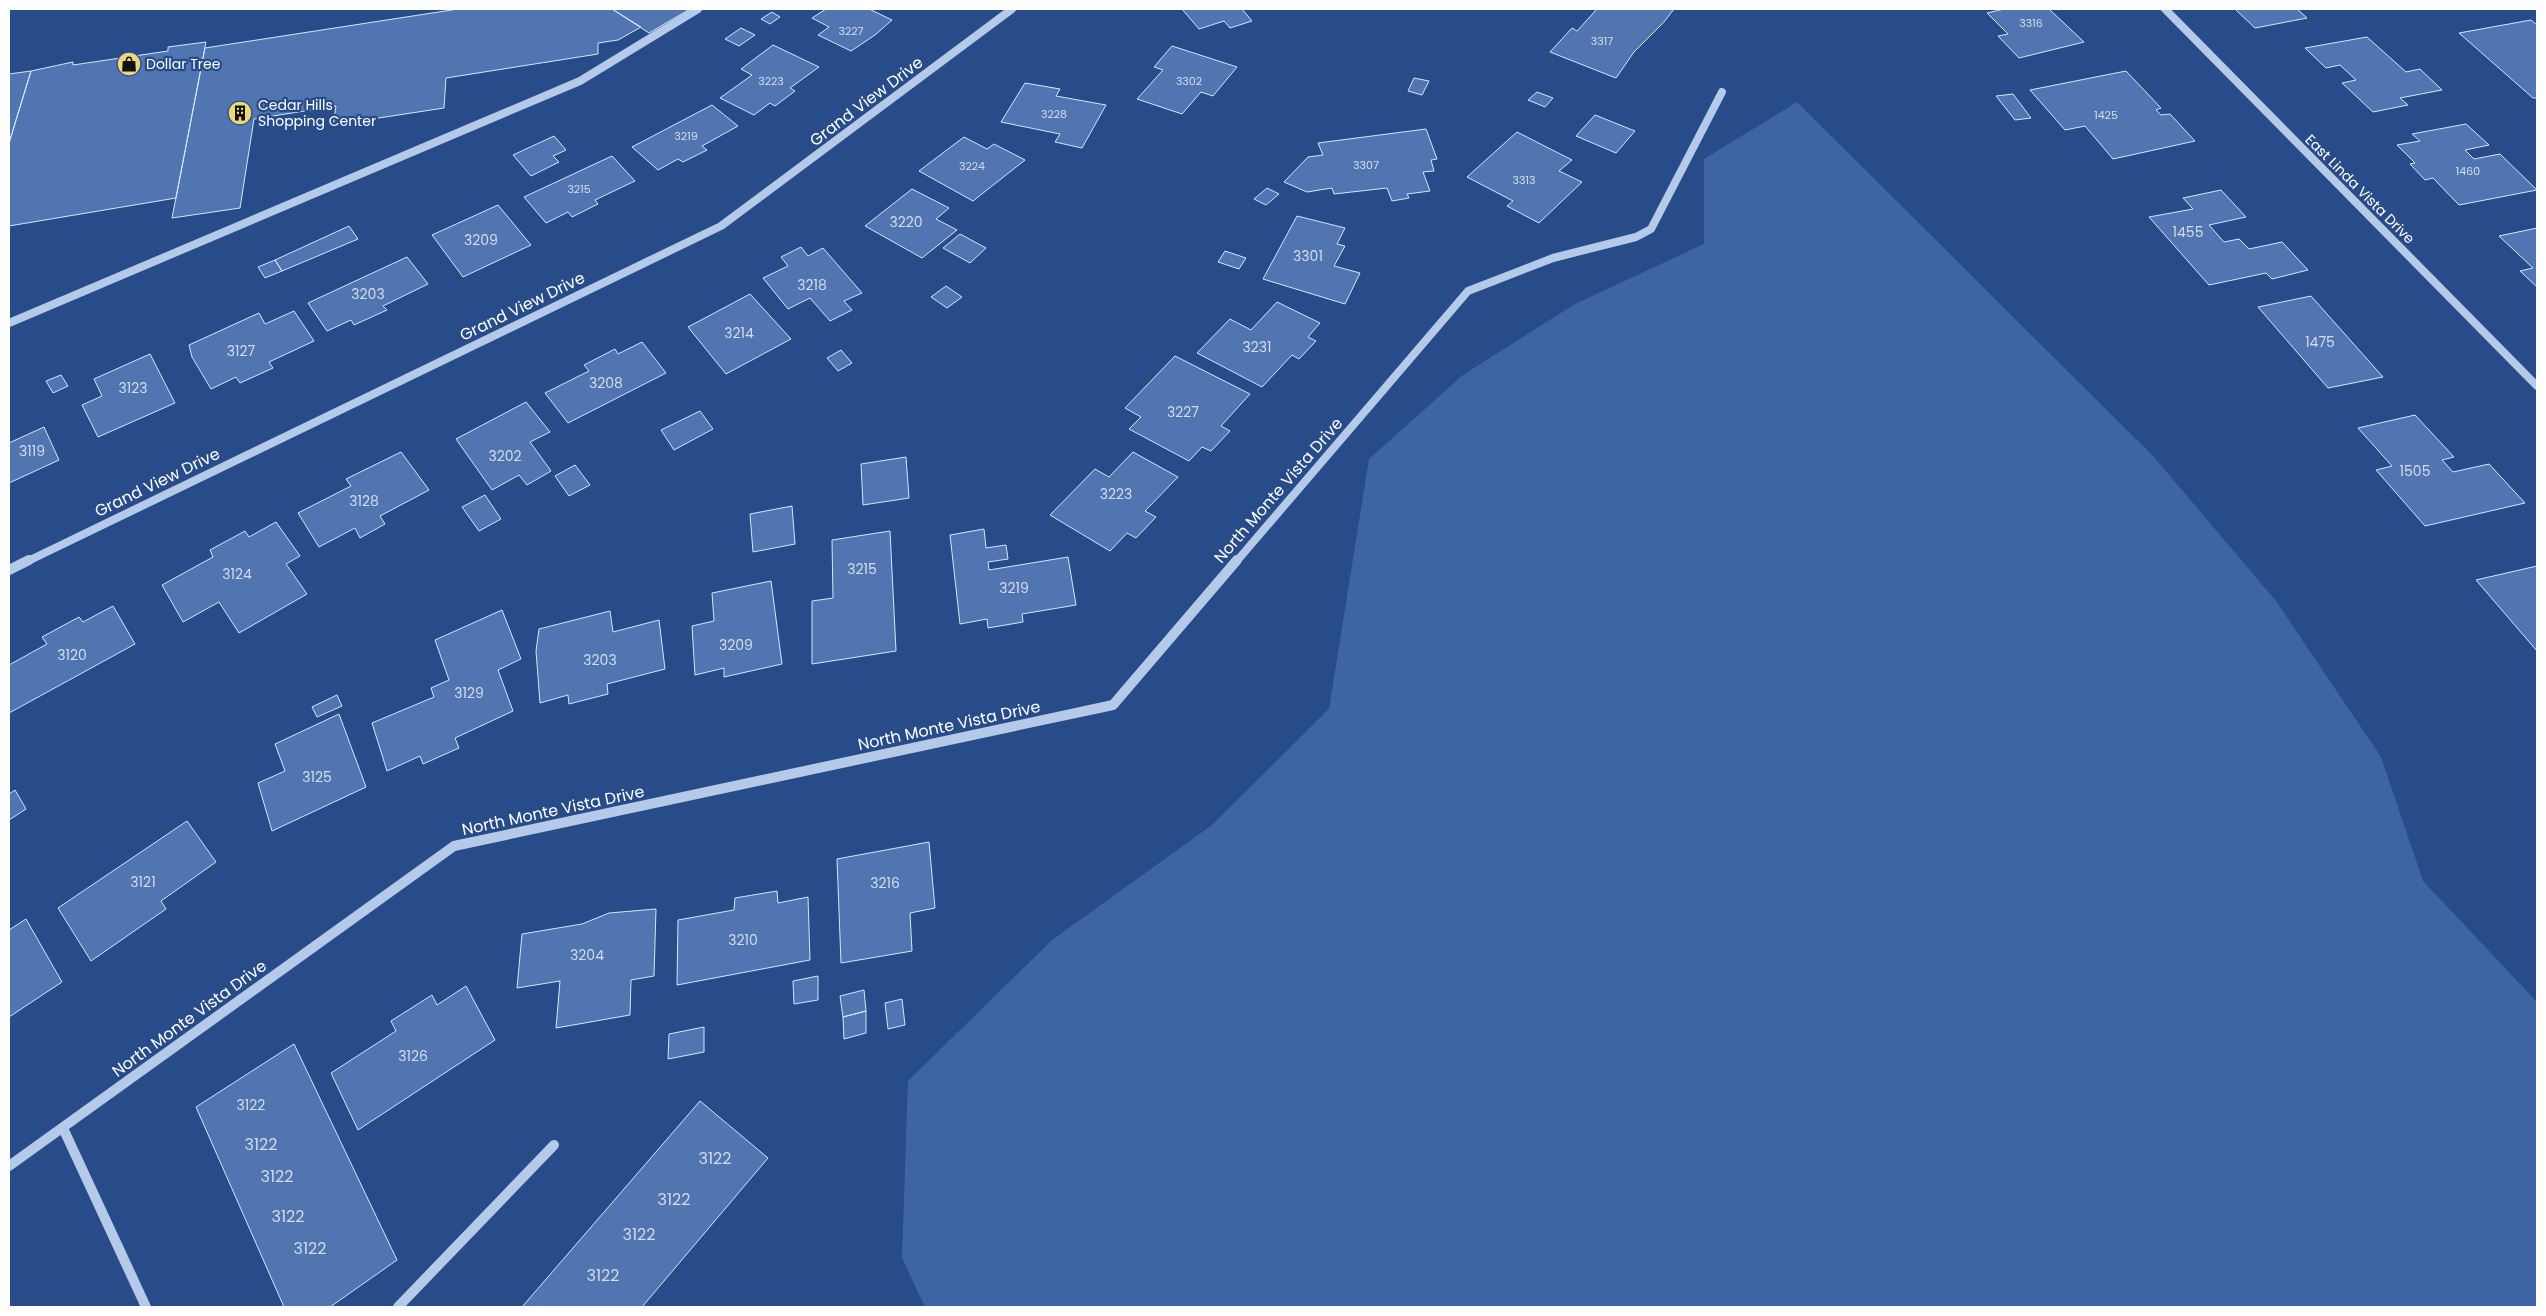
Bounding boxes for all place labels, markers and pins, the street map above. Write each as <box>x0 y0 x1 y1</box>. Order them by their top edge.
shop icon: Dollar Tree <box>116 51 142 77</box>
place label: Dollar Tree <box>146 54 221 74</box>
place label: Cedar Hills Shopping Center <box>258 95 376 131</box>
building icon: Cedar Hills Shopping Center <box>227 100 253 126</box>

